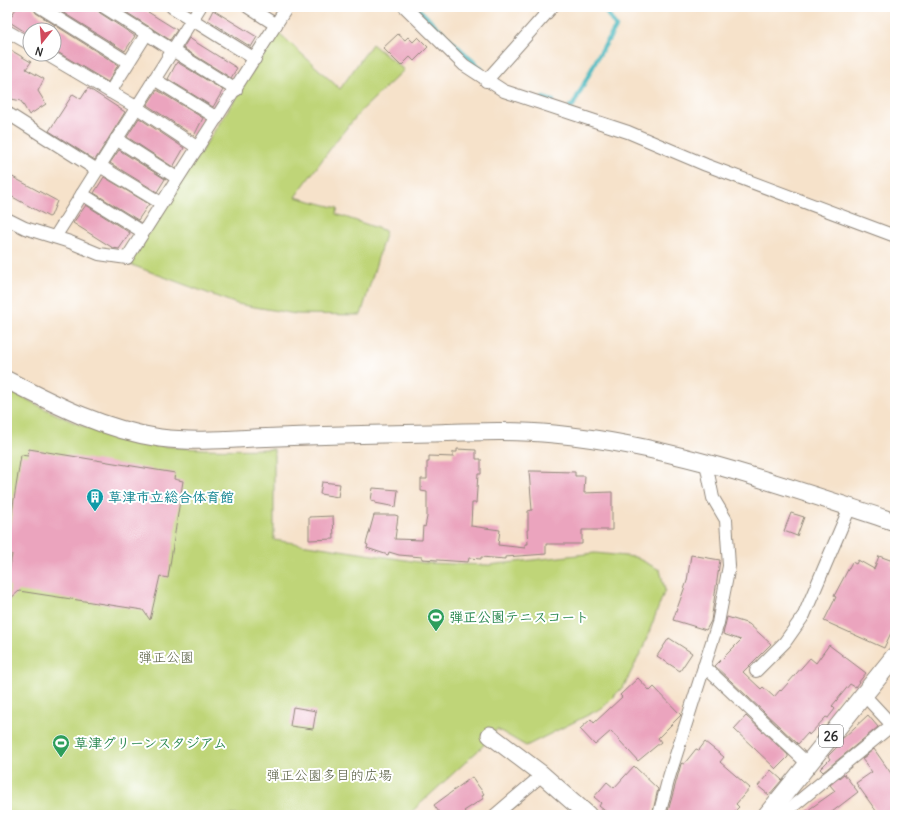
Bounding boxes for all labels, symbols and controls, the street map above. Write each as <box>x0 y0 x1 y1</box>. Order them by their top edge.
north arrow <box>22 22 62 62</box>
text: N <box>33 44 45 59</box>
building icon: 草津市立総合体育館 <box>85 487 105 512</box>
place label: 草津市立総合体育館 <box>108 488 234 506</box>
sports icon: 弾正公園テニスコート <box>426 607 446 632</box>
place label: 弾正公園テニスコート <box>449 608 589 626</box>
park label: 弾正公園 <box>138 648 194 666</box>
road number: 26 <box>819 725 843 747</box>
sports icon: 草津グリーンスタジアム <box>51 733 71 758</box>
place label: 草津グリーンスタジアム <box>74 734 227 752</box>
park label: 弾正公園多目的広場 <box>266 766 392 784</box>

